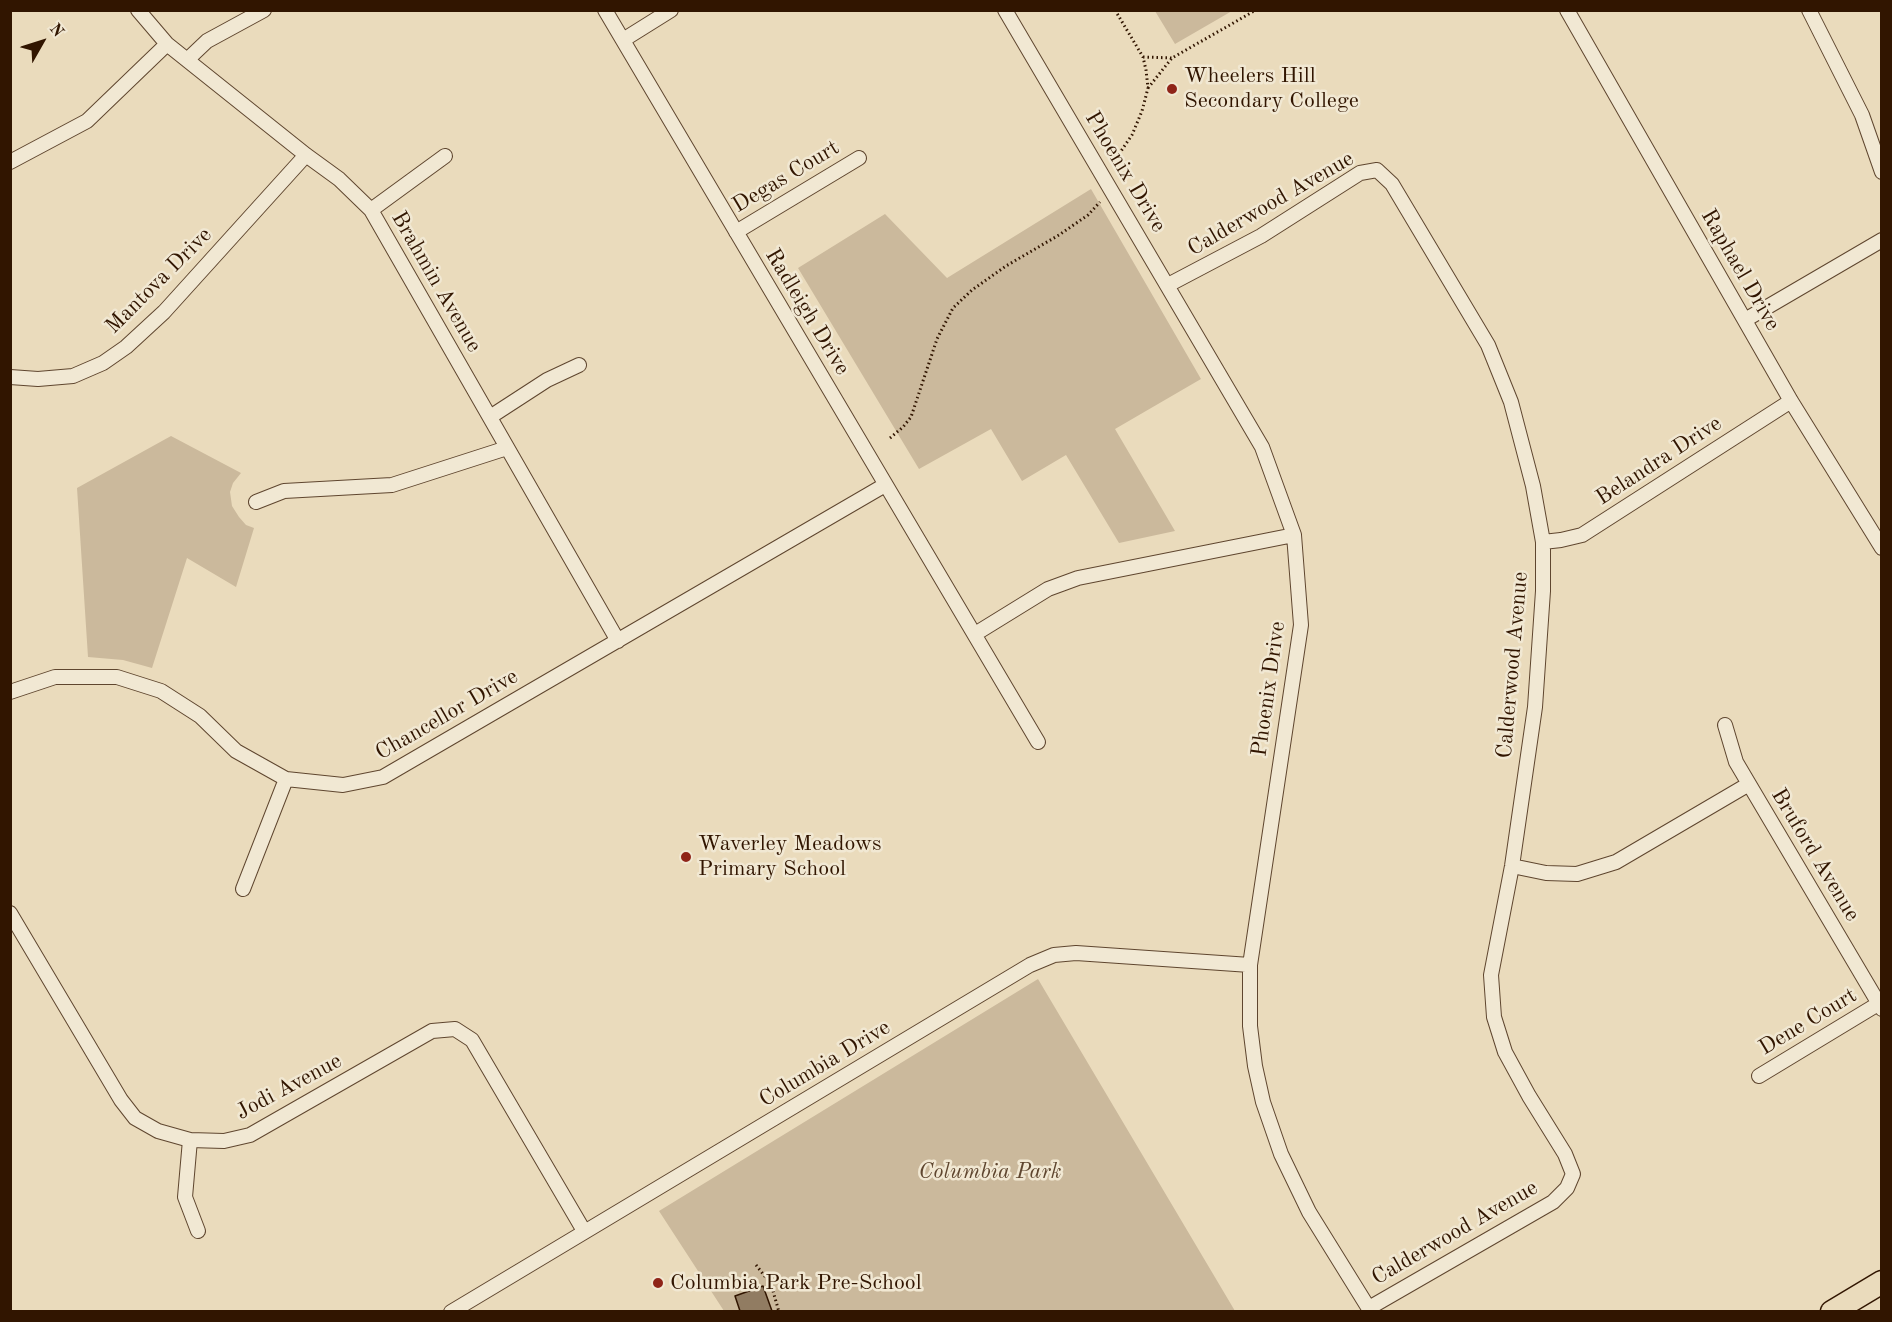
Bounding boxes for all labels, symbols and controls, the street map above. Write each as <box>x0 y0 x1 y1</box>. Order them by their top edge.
north arrow <box>12 12 72 72</box>
text: N <box>46 21 66 40</box>
place label: Wheelers Hill Secondary College <box>1184 63 1359 114</box>
marker: Wheelers Hill Secondary College <box>1165 82 1179 96</box>
street label: Phoenix Drive <box>1079 107 1171 237</box>
street label: Degas Court <box>728 135 844 219</box>
street label: Calderwood Avenue <box>1183 146 1359 262</box>
street label: Raphael Drive <box>1695 205 1785 335</box>
street label: Brahmin Avenue <box>385 207 487 357</box>
street label: Mantova Drive <box>100 222 218 340</box>
street label: Radleigh Drive <box>759 244 855 380</box>
street label: Belandra Drive <box>1591 411 1727 511</box>
street label: Calderwood Avenue <box>1492 570 1534 760</box>
street label: Phoenix Drive <box>1246 620 1292 758</box>
street label: Chancellor Drive <box>371 664 523 766</box>
street label: Bruford Avenue <box>1765 784 1865 926</box>
place label: Waverley Meadows Primary School <box>698 831 882 882</box>
marker: Waverley Meadows Primary School <box>679 850 693 864</box>
street label: Dene Court <box>1754 982 1862 1062</box>
street label: Columbia Drive <box>755 1015 895 1113</box>
street label: Jodi Avenue <box>231 1048 347 1126</box>
park label: Columbia Park <box>919 1159 1061 1185</box>
street label: Calderwood Avenue <box>1367 1175 1543 1291</box>
place label: Columbia Park Pre-School <box>670 1270 922 1296</box>
marker: Columbia Park Pre-School <box>651 1276 665 1290</box>

